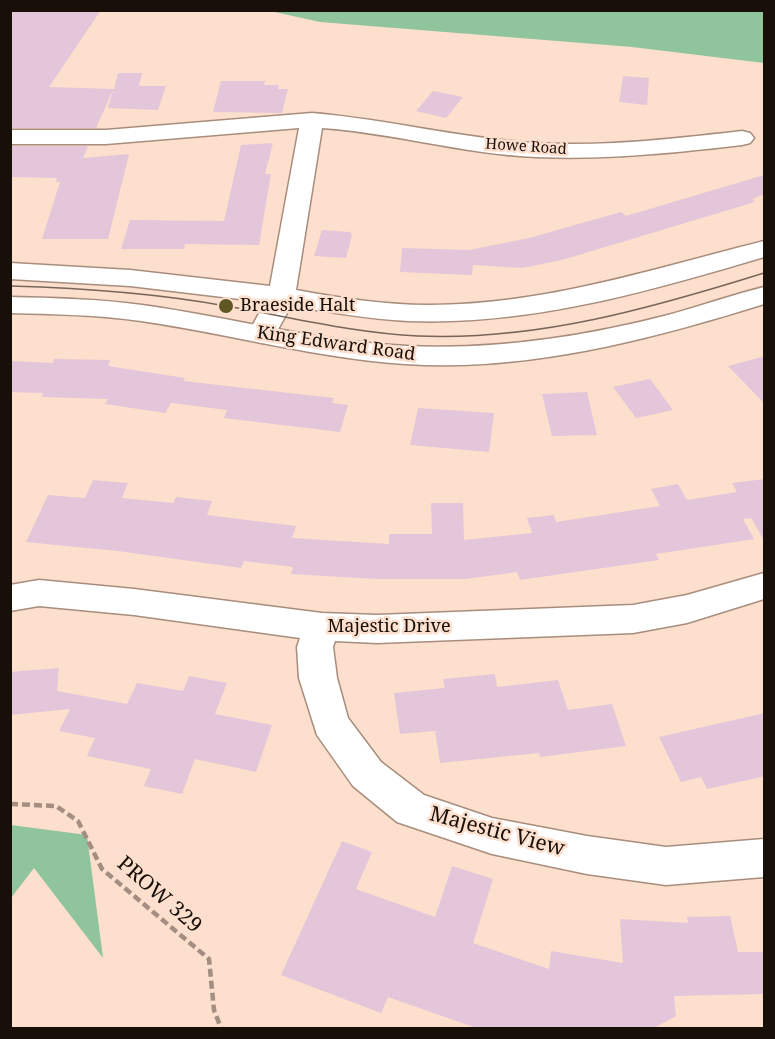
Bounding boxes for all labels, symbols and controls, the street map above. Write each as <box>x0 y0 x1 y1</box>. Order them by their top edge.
street label: Howe Road <box>485 135 567 159</box>
place label: Braeside Halt <box>240 295 355 317</box>
marker: Braeside Halt <box>217 297 235 315</box>
street label: King Edward Road <box>255 322 417 366</box>
street label: Majestic Drive <box>327 616 451 638</box>
street label: Majestic View <box>427 802 567 862</box>
street label: PROW 329 <box>112 851 206 939</box>

